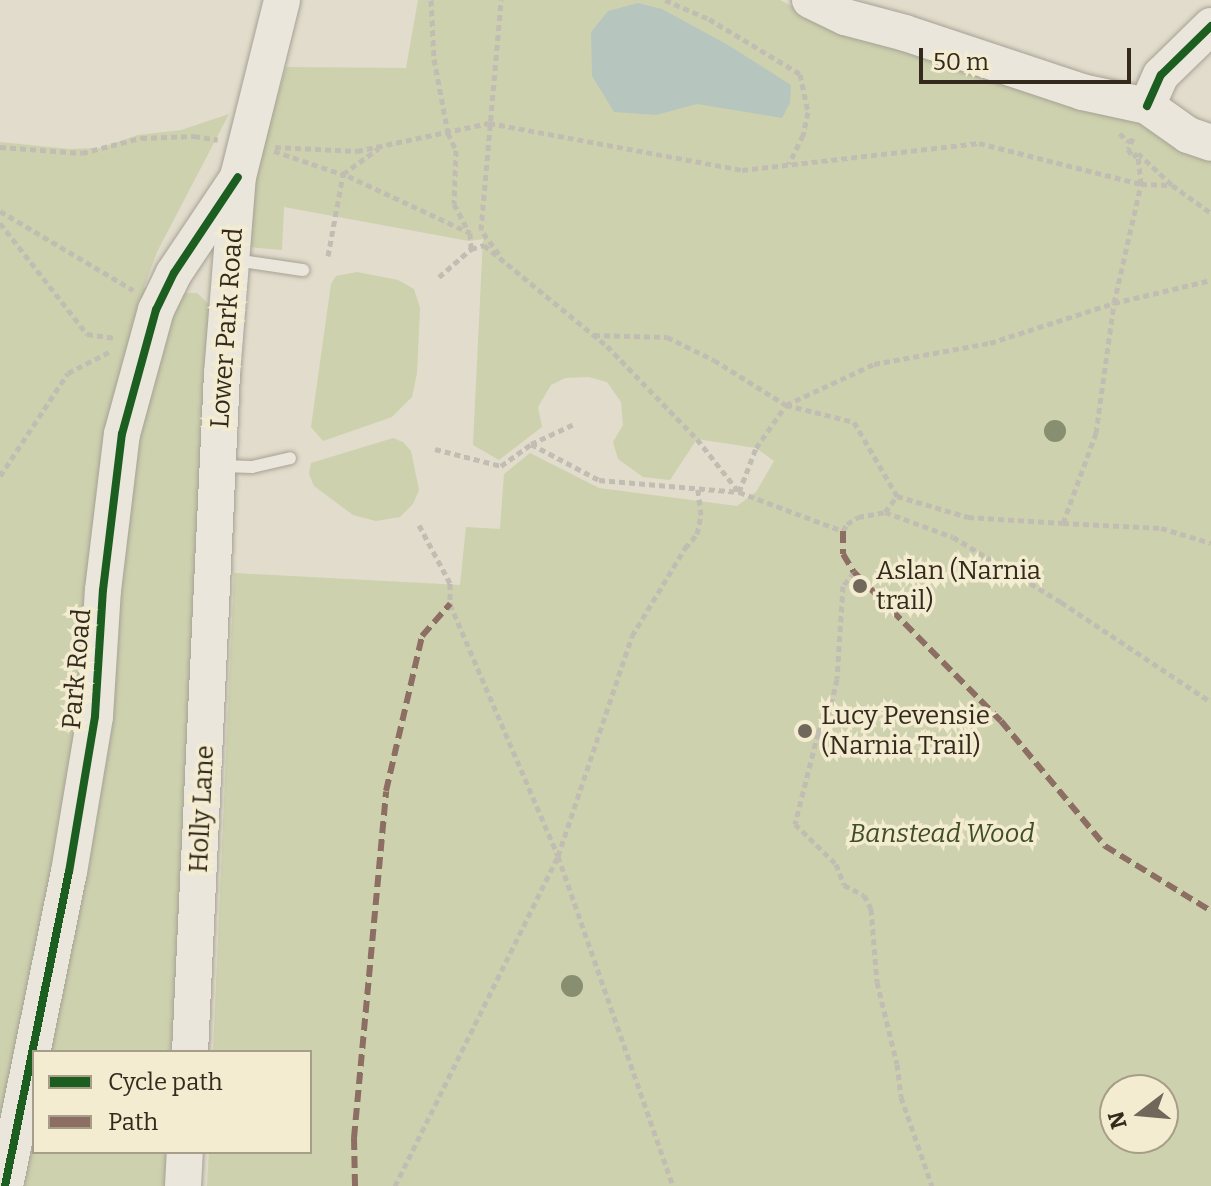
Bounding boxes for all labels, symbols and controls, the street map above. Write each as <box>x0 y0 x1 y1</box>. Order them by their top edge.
scale bar <box>923 32 1135 82</box>
text: 50 m <box>933 48 989 76</box>
street label: Lower Park Road <box>204 227 250 429</box>
place label: Aslan (Narnia trail) <box>876 555 1041 616</box>
marker: Aslan (Narnia trail) <box>851 577 869 595</box>
street label: Park Road <box>56 607 98 731</box>
place label: Lucy Pevensie (Narnia Trail) <box>821 700 990 762</box>
marker: Lucy Pevensie (Narnia Trail) <box>796 722 814 740</box>
street label: Holly Lane <box>183 744 221 874</box>
park label: Banstead Wood <box>849 818 1035 850</box>
legend <box>32 1050 312 1154</box>
text: Cycle path <box>108 1068 223 1096</box>
north arrow <box>1099 1074 1179 1154</box>
text: Path <box>108 1108 158 1136</box>
text: N <box>1102 1108 1133 1132</box>

